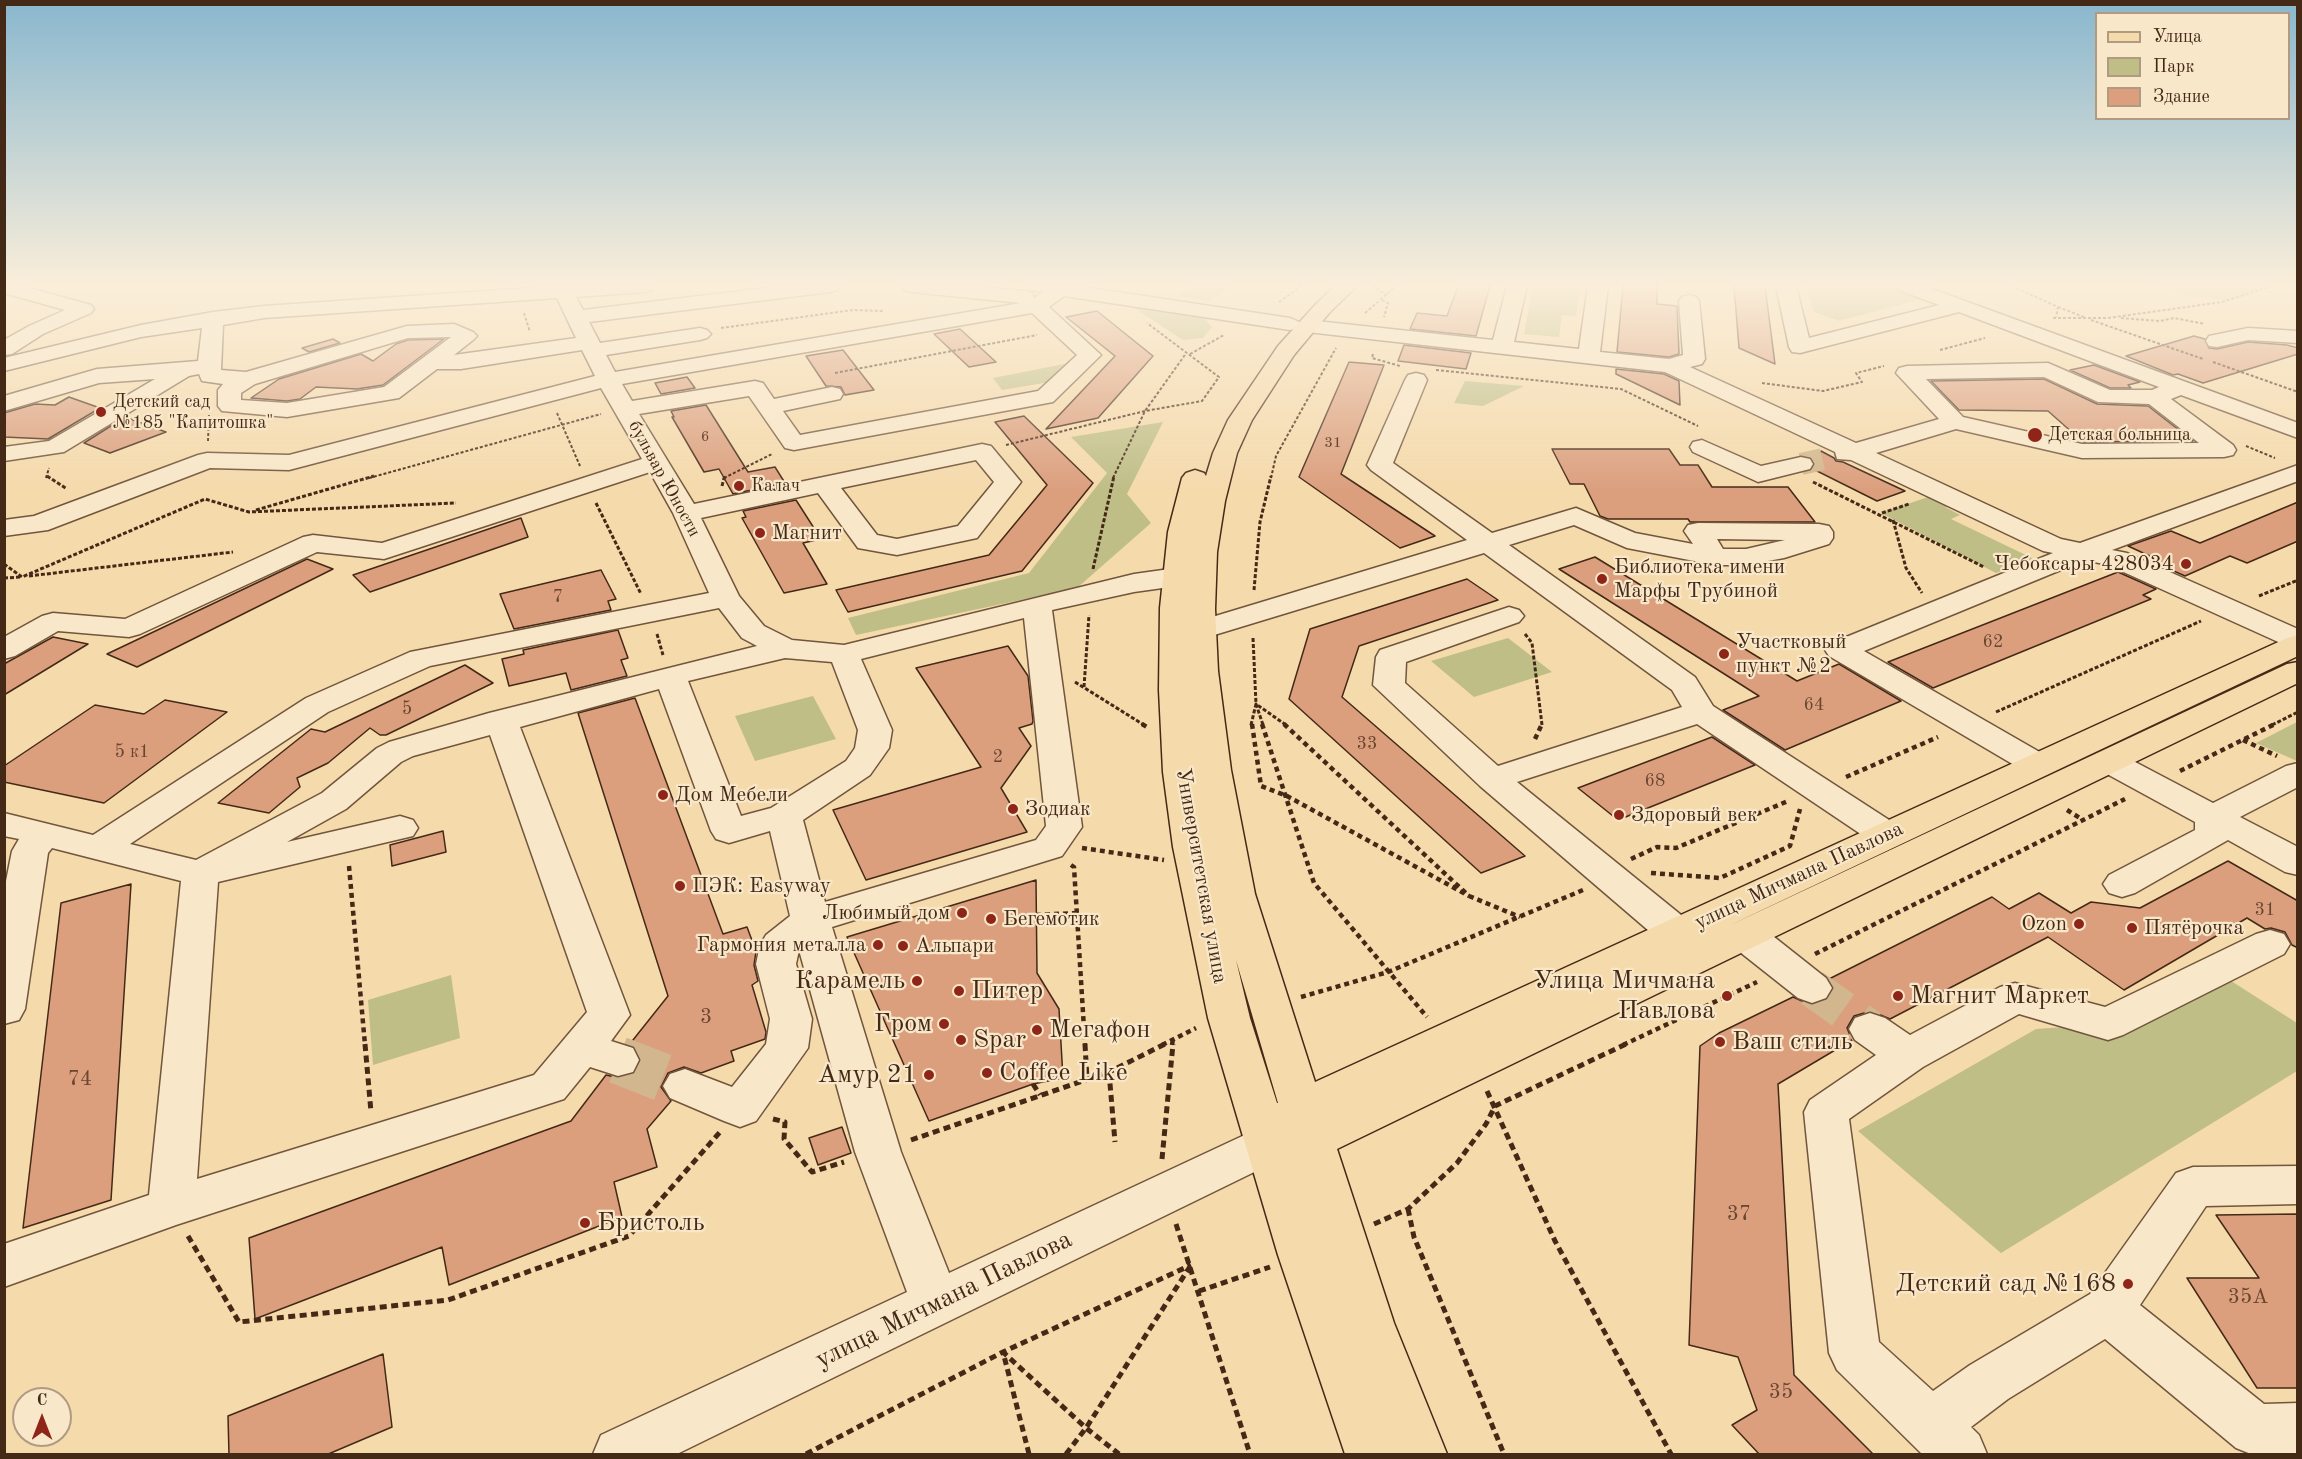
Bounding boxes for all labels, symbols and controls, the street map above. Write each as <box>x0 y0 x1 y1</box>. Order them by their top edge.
legend <box>2095 12 2290 120</box>
text: Улица <box>2153 28 2202 46</box>
text: Парк <box>2153 58 2194 76</box>
text: Здание <box>2153 88 2210 106</box>
place label: Детский сад №185 "Капитошка" <box>113 391 273 434</box>
marker: Детский сад №185 "Капитошка" <box>94 405 108 419</box>
street label: бульвар Юности <box>623 417 705 541</box>
place label: Детская больница <box>2048 424 2191 446</box>
marker: Детская больница <box>2026 426 2044 444</box>
house number: 6 <box>701 428 709 446</box>
house number: 31 <box>1324 434 1342 452</box>
place label: Калач <box>751 475 800 497</box>
marker: Калач <box>732 479 746 493</box>
place label: Магнит <box>772 520 842 546</box>
marker: Магнит <box>753 526 767 540</box>
place label: Чебоксары 428034 <box>1994 551 2174 577</box>
place label: Библиотека имени Марфы Трубиной <box>1614 554 1785 604</box>
marker: Чебоксары 428034 <box>2179 557 2193 571</box>
marker: Библиотека имени Марфы Трубиной <box>1595 572 1609 586</box>
house number: 7 <box>553 586 563 608</box>
place label: Участковый пункт №2 <box>1736 629 1847 679</box>
house number: 62 <box>1983 631 2003 653</box>
marker: Участковый пункт №2 <box>1717 647 1731 661</box>
house number: 64 <box>1804 694 1824 716</box>
house number: 5 <box>402 698 412 720</box>
house number: 33 <box>1357 733 1377 755</box>
house number: 5 к1 <box>115 741 149 763</box>
house number: 2 <box>993 746 1003 768</box>
street label: Университетская улица <box>1170 766 1232 986</box>
house number: 68 <box>1645 770 1665 792</box>
place label: Дом Мебели <box>675 782 788 808</box>
marker: Дом Мебели <box>656 788 670 802</box>
place label: Зодиак <box>1025 796 1090 822</box>
marker: Зодиак <box>1006 802 1020 816</box>
place label: Здоровый век <box>1631 802 1758 828</box>
marker: Здоровый век <box>1612 808 1626 822</box>
street label: улица Мичмана Павлова <box>1691 816 1907 936</box>
place label: ПЭК: Easyway <box>692 873 831 899</box>
marker: ПЭК: Easyway <box>673 879 687 893</box>
house number: 31 <box>2255 899 2275 921</box>
place label: Любимый дом <box>822 900 950 926</box>
marker: Любимый дом <box>955 906 969 920</box>
place label: Бегемотик <box>1003 906 1100 932</box>
place label: Ozon <box>2021 911 2067 937</box>
marker: Бегемотик <box>984 912 998 926</box>
place label: Пятёрочка <box>2144 915 2244 941</box>
marker: Ozon <box>2072 917 2086 931</box>
marker: Пятёрочка <box>2125 921 2139 935</box>
place label: Гармония металла <box>697 932 866 958</box>
place label: Альпари <box>915 933 994 959</box>
marker: Гармония металла <box>871 938 885 952</box>
marker: Альпари <box>896 939 910 953</box>
place label: Карамель <box>795 965 905 997</box>
place label: Улица Мичмана Павлова <box>1534 965 1715 1026</box>
marker: Карамель <box>910 974 924 988</box>
place label: Питер <box>971 975 1043 1007</box>
place label: Магнит Маркет <box>1910 980 2089 1012</box>
marker: Питер <box>952 984 966 998</box>
marker: Улица Мичмана Павлова <box>1720 989 1734 1003</box>
marker: Магнит Маркет <box>1891 989 1905 1003</box>
house number: 3 <box>700 1004 712 1030</box>
place label: Гром <box>874 1008 932 1040</box>
place label: Мегафон <box>1049 1014 1151 1046</box>
marker: Гром <box>937 1017 951 1031</box>
marker: Мегафон <box>1030 1023 1044 1037</box>
place label: Spar <box>973 1024 1026 1056</box>
place label: Ваш стиль <box>1732 1026 1853 1058</box>
marker: Spar <box>954 1033 968 1047</box>
marker: Ваш стиль <box>1713 1035 1727 1049</box>
place label: Coffee Like <box>999 1057 1128 1089</box>
place label: Амур 21 <box>817 1059 917 1091</box>
house number: 74 <box>68 1066 92 1092</box>
marker: Coffee Like <box>980 1066 994 1080</box>
marker: Амур 21 <box>922 1068 936 1082</box>
house number: 37 <box>1727 1201 1751 1227</box>
place label: Бристоль <box>597 1207 705 1239</box>
marker: Бристоль <box>578 1216 592 1230</box>
street label: улица Мичмана Павлова <box>810 1224 1078 1376</box>
place label: Детский сад №168 <box>1896 1268 2116 1300</box>
marker: Детский сад №168 <box>2121 1277 2135 1291</box>
house number: 35А <box>2228 1284 2268 1310</box>
house number: 35 <box>1769 1379 1793 1405</box>
north arrow <box>12 1387 72 1447</box>
text: С <box>37 1393 47 1409</box>

